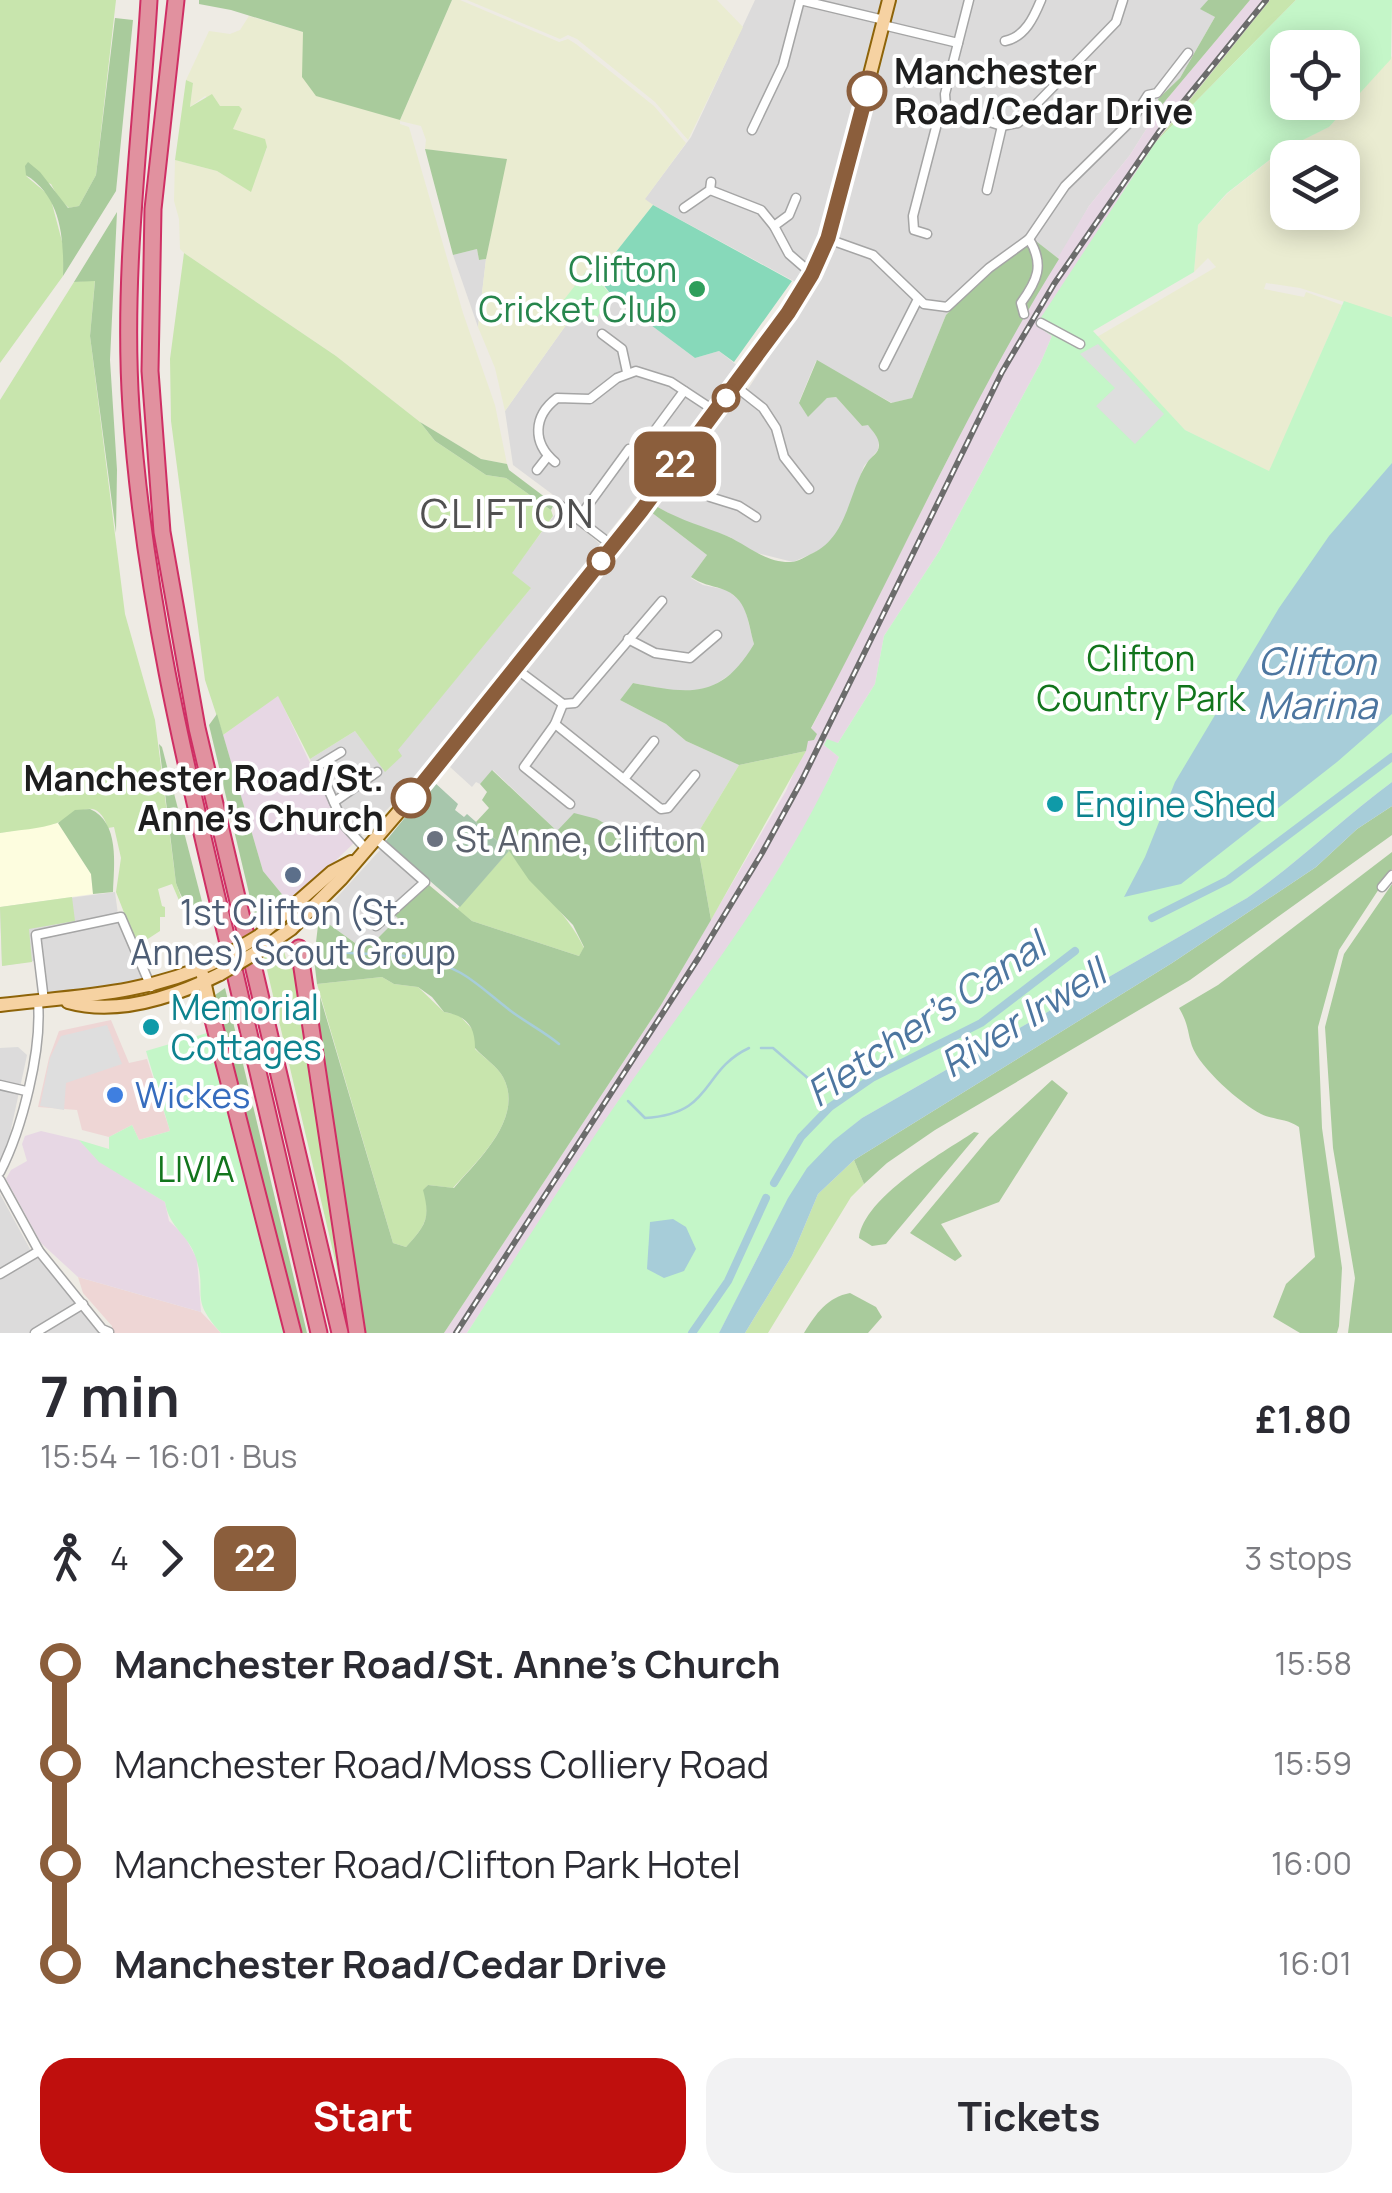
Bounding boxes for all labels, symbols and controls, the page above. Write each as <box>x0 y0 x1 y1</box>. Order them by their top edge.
map controls <box>1270 30 1360 230</box>
button: locate <box>1270 30 1360 120</box>
place label: Manchester Road/Cedar Drive <box>894 47 1193 135</box>
marker: Manchester Road/Cedar Drive <box>848 72 886 110</box>
button: layers <box>1270 140 1360 230</box>
place label: Clifton Cricket Club <box>479 245 677 333</box>
marker: Clifton Cricket Club <box>686 278 708 300</box>
unlabelled marker <box>713 385 739 411</box>
line badge: 22 <box>630 432 720 496</box>
text: 22 <box>654 440 696 488</box>
district label: CLIFTON <box>420 485 596 540</box>
unlabelled marker <box>588 548 614 574</box>
park label: Clifton Country Park <box>1037 634 1247 722</box>
water label: Clifton Marina <box>1257 634 1379 730</box>
place label: Manchester Road/St. Anne's Church <box>24 754 384 842</box>
marker: Manchester Road/St. Anne's Church <box>392 779 430 817</box>
place label: Engine Shed <box>1075 780 1276 828</box>
marker: Engine Shed <box>1044 793 1066 815</box>
place label: St Anne, Clifton <box>455 815 706 863</box>
marker: St Anne, Clifton <box>424 828 446 850</box>
marker: 1st Clifton (St. Annes) Scout Group <box>282 864 304 886</box>
place label: 1st Clifton (St. Annes) Scout Group <box>130 888 456 976</box>
water label: Fletcher's Canal <box>795 916 1058 1117</box>
water label: River Irwell <box>929 944 1118 1088</box>
place label: Memorial Cottages <box>171 983 322 1071</box>
marker: Memorial Cottages <box>140 1016 162 1038</box>
place label: Wickes <box>135 1071 250 1119</box>
marker: Wickes <box>104 1084 126 1106</box>
park label: LIVIA <box>157 1145 235 1193</box>
text: 7 min <box>40 1358 180 1434</box>
text: £1.80 <box>1255 1392 1352 1444</box>
text: 15:54 – 16:01 · Bus <box>40 1434 297 1478</box>
icon: walk <box>40 1531 95 1586</box>
icon: forward <box>144 1531 199 1586</box>
text: 22 <box>234 1534 276 1582</box>
text: 4 <box>110 1536 129 1580</box>
text: 3 stops <box>1244 1536 1352 1580</box>
text: Manchester Road/St. Anne's Church <box>114 1637 780 1689</box>
text: 15:58 <box>1274 1641 1352 1685</box>
text: Manchester Road/Moss Colliery Road <box>114 1737 769 1789</box>
text: 15:59 <box>1273 1741 1352 1785</box>
text: Manchester Road/Clifton Park Hotel <box>114 1837 741 1889</box>
text: 16:00 <box>1271 1841 1352 1885</box>
text: Manchester Road/Cedar Drive <box>114 1937 667 1989</box>
text: 16:01 <box>1278 1941 1352 1985</box>
button: Start <box>40 2058 686 2173</box>
button: Tickets <box>706 2058 1352 2173</box>

